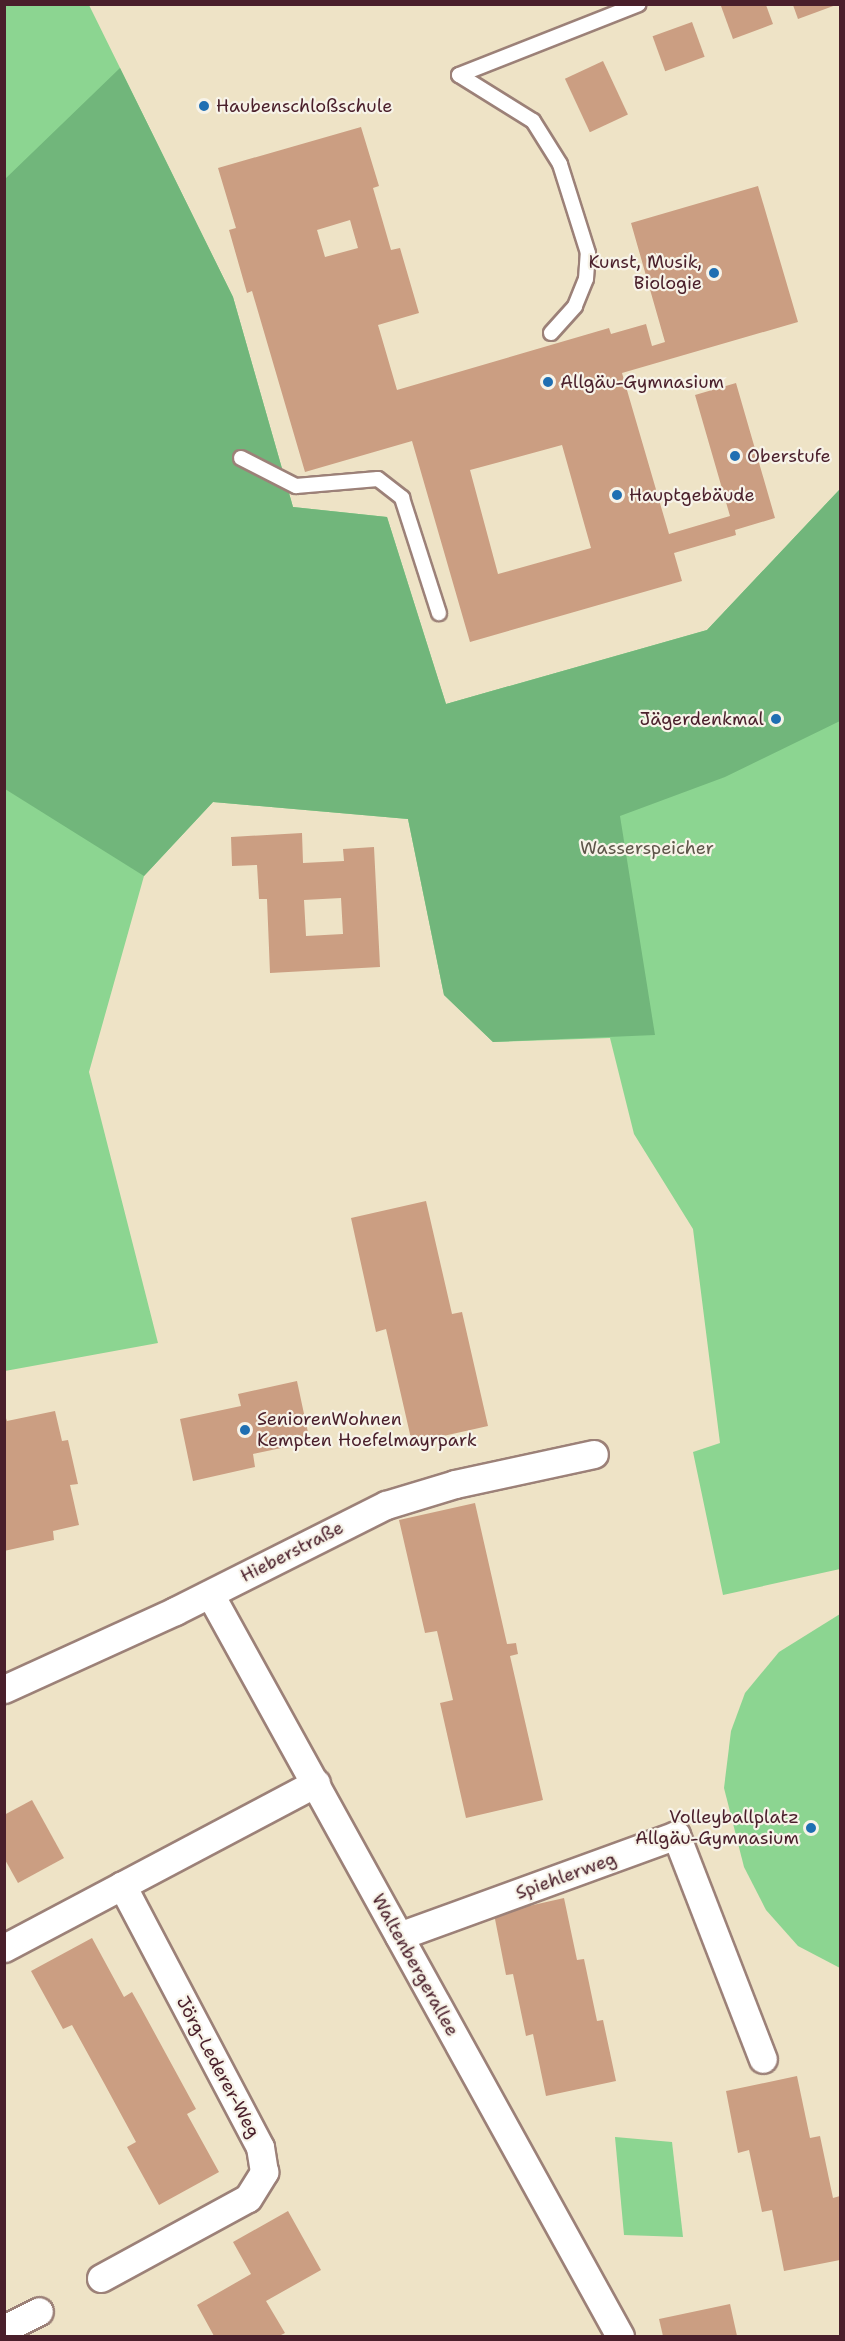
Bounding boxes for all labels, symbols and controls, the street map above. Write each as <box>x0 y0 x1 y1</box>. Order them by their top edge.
place label: Haubenschloßschule <box>216 95 392 117</box>
marker: Haubenschloßschule <box>197 99 211 113</box>
place label: Kunst, Musik, Biologie <box>588 252 702 294</box>
marker: Kunst, Musik, Biologie <box>707 266 721 280</box>
place label: Allgäu-Gymnasium <box>560 371 724 393</box>
marker: Allgäu-Gymnasium <box>541 375 555 389</box>
place label: Oberstufe <box>747 445 831 467</box>
marker: Oberstufe <box>728 449 742 463</box>
place label: Hauptgebäude <box>629 484 755 506</box>
marker: Hauptgebäude <box>610 488 624 502</box>
place label: Jägerdenkmal <box>639 708 764 730</box>
marker: Jägerdenkmal <box>769 712 783 726</box>
park label: Wasserspeicher <box>580 837 714 859</box>
place label: SeniorenWohnen Kempten Hoefelmayrpark <box>257 1409 477 1452</box>
marker: SeniorenWohnen Kempten Hoefelmayrpark <box>238 1423 252 1437</box>
street label: Hieberstraße <box>237 1517 347 1587</box>
place label: Volleyballplatz Allgäu-Gymnasium <box>635 1807 799 1850</box>
marker: Volleyballplatz Allgäu-Gymnasium <box>804 1821 818 1835</box>
street label: Spiehlerweg <box>513 1848 619 1904</box>
street label: Waltenbergerallee <box>367 1890 463 2040</box>
street label: Jörg-Lederer-Weg <box>172 1993 264 2141</box>

